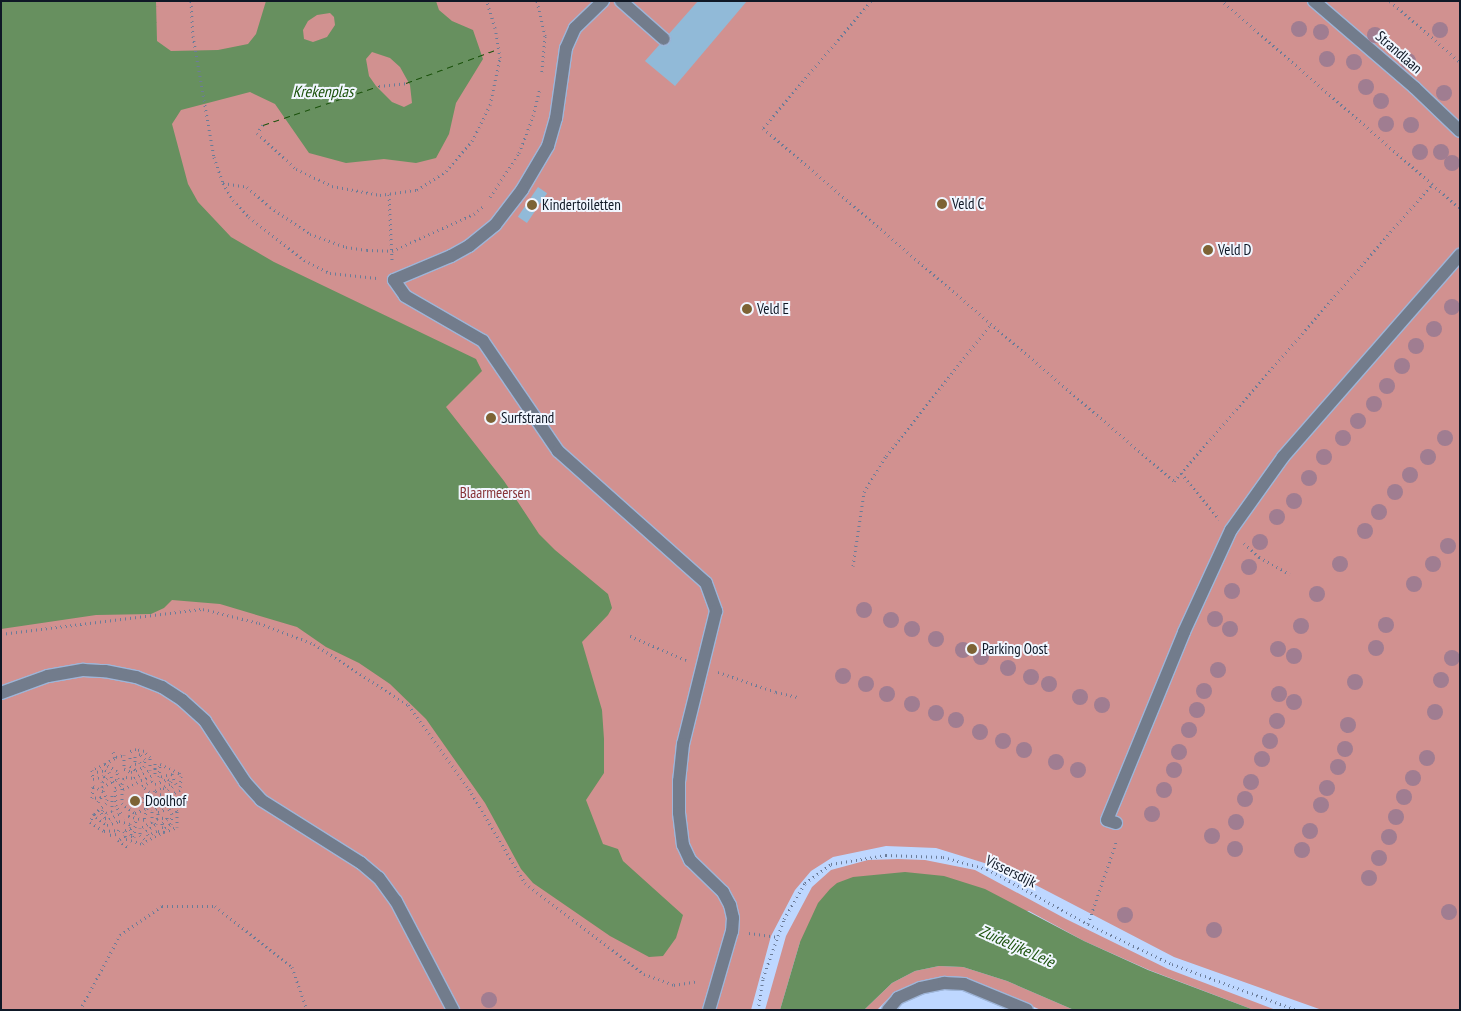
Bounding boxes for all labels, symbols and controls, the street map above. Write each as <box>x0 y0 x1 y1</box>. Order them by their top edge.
street label: Strandlaan <box>1372 27 1426 77</box>
water label: Krekenplas <box>293 81 353 101</box>
place label: Veld C <box>952 195 984 213</box>
place label: Kindertoiletten <box>542 196 621 214</box>
marker: Veld C <box>936 198 948 210</box>
marker: Kindertoiletten <box>526 199 538 211</box>
place label: Veld D <box>1218 241 1251 259</box>
marker: Veld D <box>1202 244 1214 256</box>
place label: Veld E <box>757 300 789 318</box>
marker: Veld E <box>741 303 753 315</box>
place label: Surfstrand <box>501 409 554 427</box>
marker: Surfstrand <box>485 412 497 424</box>
park label: Blaarmeersen <box>460 484 530 502</box>
place label: Parking Oost <box>982 640 1048 658</box>
marker: Parking Oost <box>966 643 978 655</box>
place label: Doolhof <box>145 792 186 810</box>
marker: Doolhof <box>129 795 141 807</box>
street label: Vissersdijk <box>983 851 1039 891</box>
water label: Zuidelijke Leie <box>977 921 1057 971</box>

